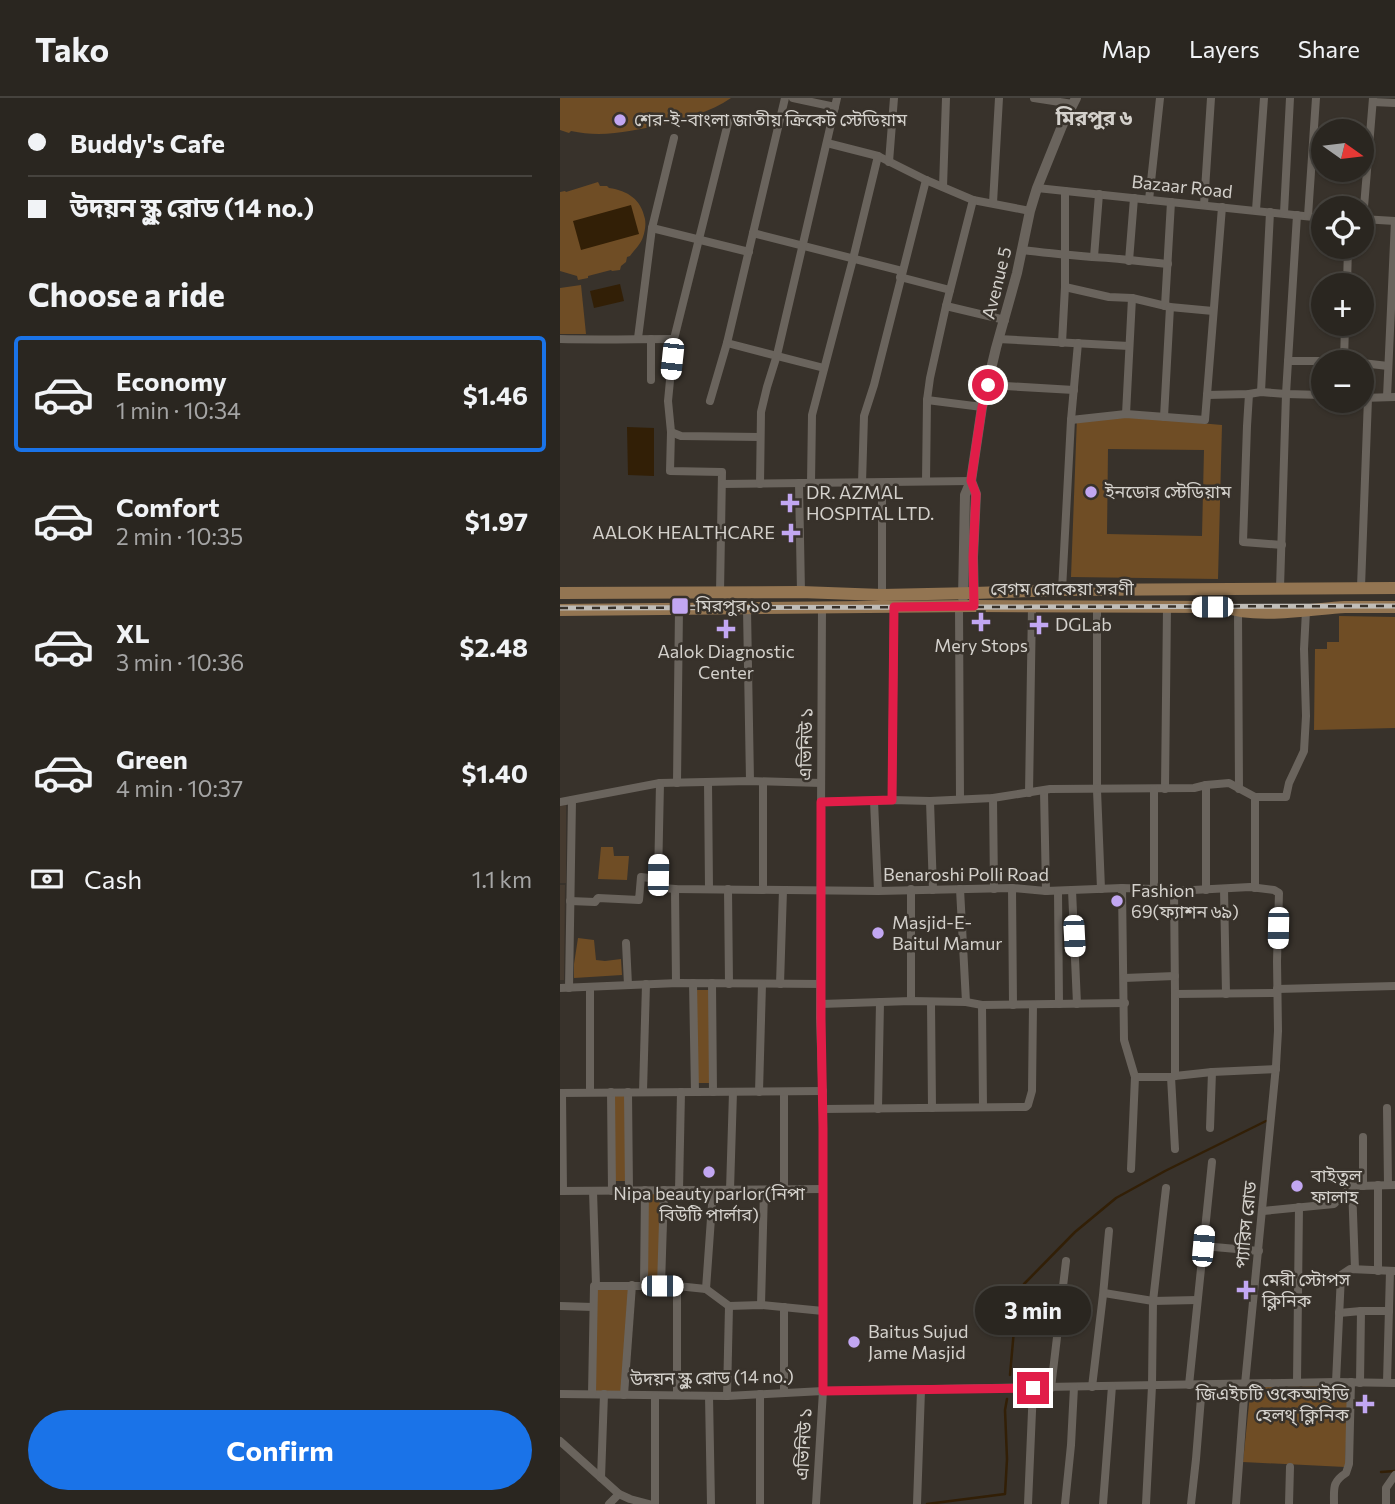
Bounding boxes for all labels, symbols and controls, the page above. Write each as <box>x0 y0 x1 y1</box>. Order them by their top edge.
text: Tako <box>35 28 109 69</box>
text: Map <box>1102 34 1151 63</box>
text: Layers <box>1189 34 1260 63</box>
text: Share <box>1298 34 1360 63</box>
district label: মিরপুর ৬ <box>1055 104 1133 130</box>
place label: শের-ই-বাংলা জাতীয় ক্রিকেট স্টেডিয়াম <box>634 108 908 130</box>
marker: শের-ই-বাংলা জাতীয় ক্রিকেট স্টেডিয়াম <box>612 112 628 128</box>
north arrow <box>1311 119 1374 182</box>
map controls <box>1311 119 1374 413</box>
text: Buddy's Cafe <box>70 127 225 158</box>
street label: Bazaar Road <box>1130 170 1234 202</box>
text: উদয়ন স্কুল রোড (14 no.) <box>70 191 314 222</box>
button: locate <box>1311 196 1374 259</box>
street label: Avenue 5 <box>976 244 1016 321</box>
button: + <box>1311 273 1374 336</box>
text: Choose a ride <box>28 274 225 314</box>
car <box>660 337 685 381</box>
button: − <box>1311 350 1374 413</box>
icon: car <box>32 363 95 426</box>
text: Economy <box>116 365 227 396</box>
route start <box>972 369 1004 401</box>
text: $1.46 <box>463 379 528 410</box>
text: 1 min · 10:34 <box>116 396 241 424</box>
place label: ইনডোর স্টেডিয়াম <box>1104 480 1232 502</box>
place label: DR. AZMAL HOSPITAL LTD. <box>806 481 934 524</box>
marker: ইনডোর স্টেডিয়াম <box>1083 484 1099 500</box>
icon: car <box>32 489 95 552</box>
text: Comfort <box>116 491 219 522</box>
marker: DR. AZMAL HOSPITAL LTD. <box>780 493 800 513</box>
text: $1.97 <box>465 505 528 536</box>
place label: AALOK HEALTHCARE <box>592 521 775 543</box>
text: 2 min · 10:35 <box>116 522 243 550</box>
marker: AALOK HEALTHCARE <box>781 523 801 543</box>
street label: বেগম রোকেয়া সরণী <box>990 577 1134 599</box>
place label: মিরপুর ১০ <box>695 594 771 617</box>
marker: মিরপুর ১০ <box>670 596 690 616</box>
car <box>1192 597 1234 618</box>
marker: Mery Stops <box>971 612 991 632</box>
place label: DGLab <box>1055 613 1112 635</box>
icon: car <box>32 615 95 678</box>
marker: DGLab <box>1029 615 1049 635</box>
text: XL <box>116 617 150 648</box>
marker: Aalok Diagnostic Center <box>716 619 736 639</box>
text: $2.48 <box>460 631 528 662</box>
place label: Mery Stops <box>934 634 1028 656</box>
place label: Aalok Diagnostic Center <box>657 640 795 683</box>
text: 3 min · 10:36 <box>116 648 244 676</box>
street label: এভিনিউ ১ <box>793 707 817 781</box>
icon: car <box>32 741 95 804</box>
text: Green <box>116 743 188 774</box>
text: $1.40 <box>461 757 528 788</box>
text: 4 min · 10:37 <box>116 774 243 802</box>
car <box>648 854 669 896</box>
icon: cash <box>28 860 66 898</box>
text: Cash <box>84 863 142 894</box>
street label: Benaroshi Polli Road <box>883 863 1049 885</box>
text: 1.1 km <box>472 865 532 893</box>
place label: Fashion 69(ফ্যাশন ৬৯) <box>1131 879 1239 922</box>
marker: Fashion 69(ফ্যাশন ৬৯) <box>1109 893 1125 909</box>
car <box>1268 907 1289 949</box>
place label: Masjid-E- Baitul Mamur <box>892 911 1003 954</box>
car <box>1063 914 1086 958</box>
marker: Masjid-E- Baitul Mamur <box>870 925 886 941</box>
marker: Nipa beauty parlor(নিপা বিউটি পার্লার) <box>701 1164 717 1180</box>
place label: বাইতুল ফালাহ <box>1310 1164 1363 1207</box>
marker: বাইতুল ফালাহ <box>1289 1178 1305 1194</box>
street label: প্যারিস রোড <box>1229 1180 1261 1270</box>
place label: Nipa beauty parlor(নিপা বিউটি পার্লার) <box>613 1182 805 1225</box>
car <box>1191 1224 1216 1268</box>
place label: মেরী স্টোপস ক্লিনিক <box>1261 1268 1351 1312</box>
car <box>642 1276 684 1297</box>
marker: মেরী স্টোপস ক্লিনিক <box>1236 1280 1256 1300</box>
callout: 3 min <box>975 1286 1091 1336</box>
text: 3 min <box>1004 1296 1062 1324</box>
place label: Baitus Sujud Jame Masjid <box>868 1320 968 1363</box>
marker: Baitus Sujud Jame Masjid <box>846 1334 862 1350</box>
street label: উদয়ন স্কুল রোড (14 no.) <box>629 1365 794 1391</box>
route end <box>1017 1372 1049 1404</box>
place label: জিএইচটি ওকেআইডি হেলথ্ ক্লিনিক <box>1195 1382 1349 1426</box>
marker: জিএইচটি ওকেআইডি হেলথ্ ক্লিনিক <box>1355 1394 1375 1414</box>
street label: এভিনিউ ১ <box>790 1407 816 1481</box>
button: Confirm <box>28 1410 532 1490</box>

